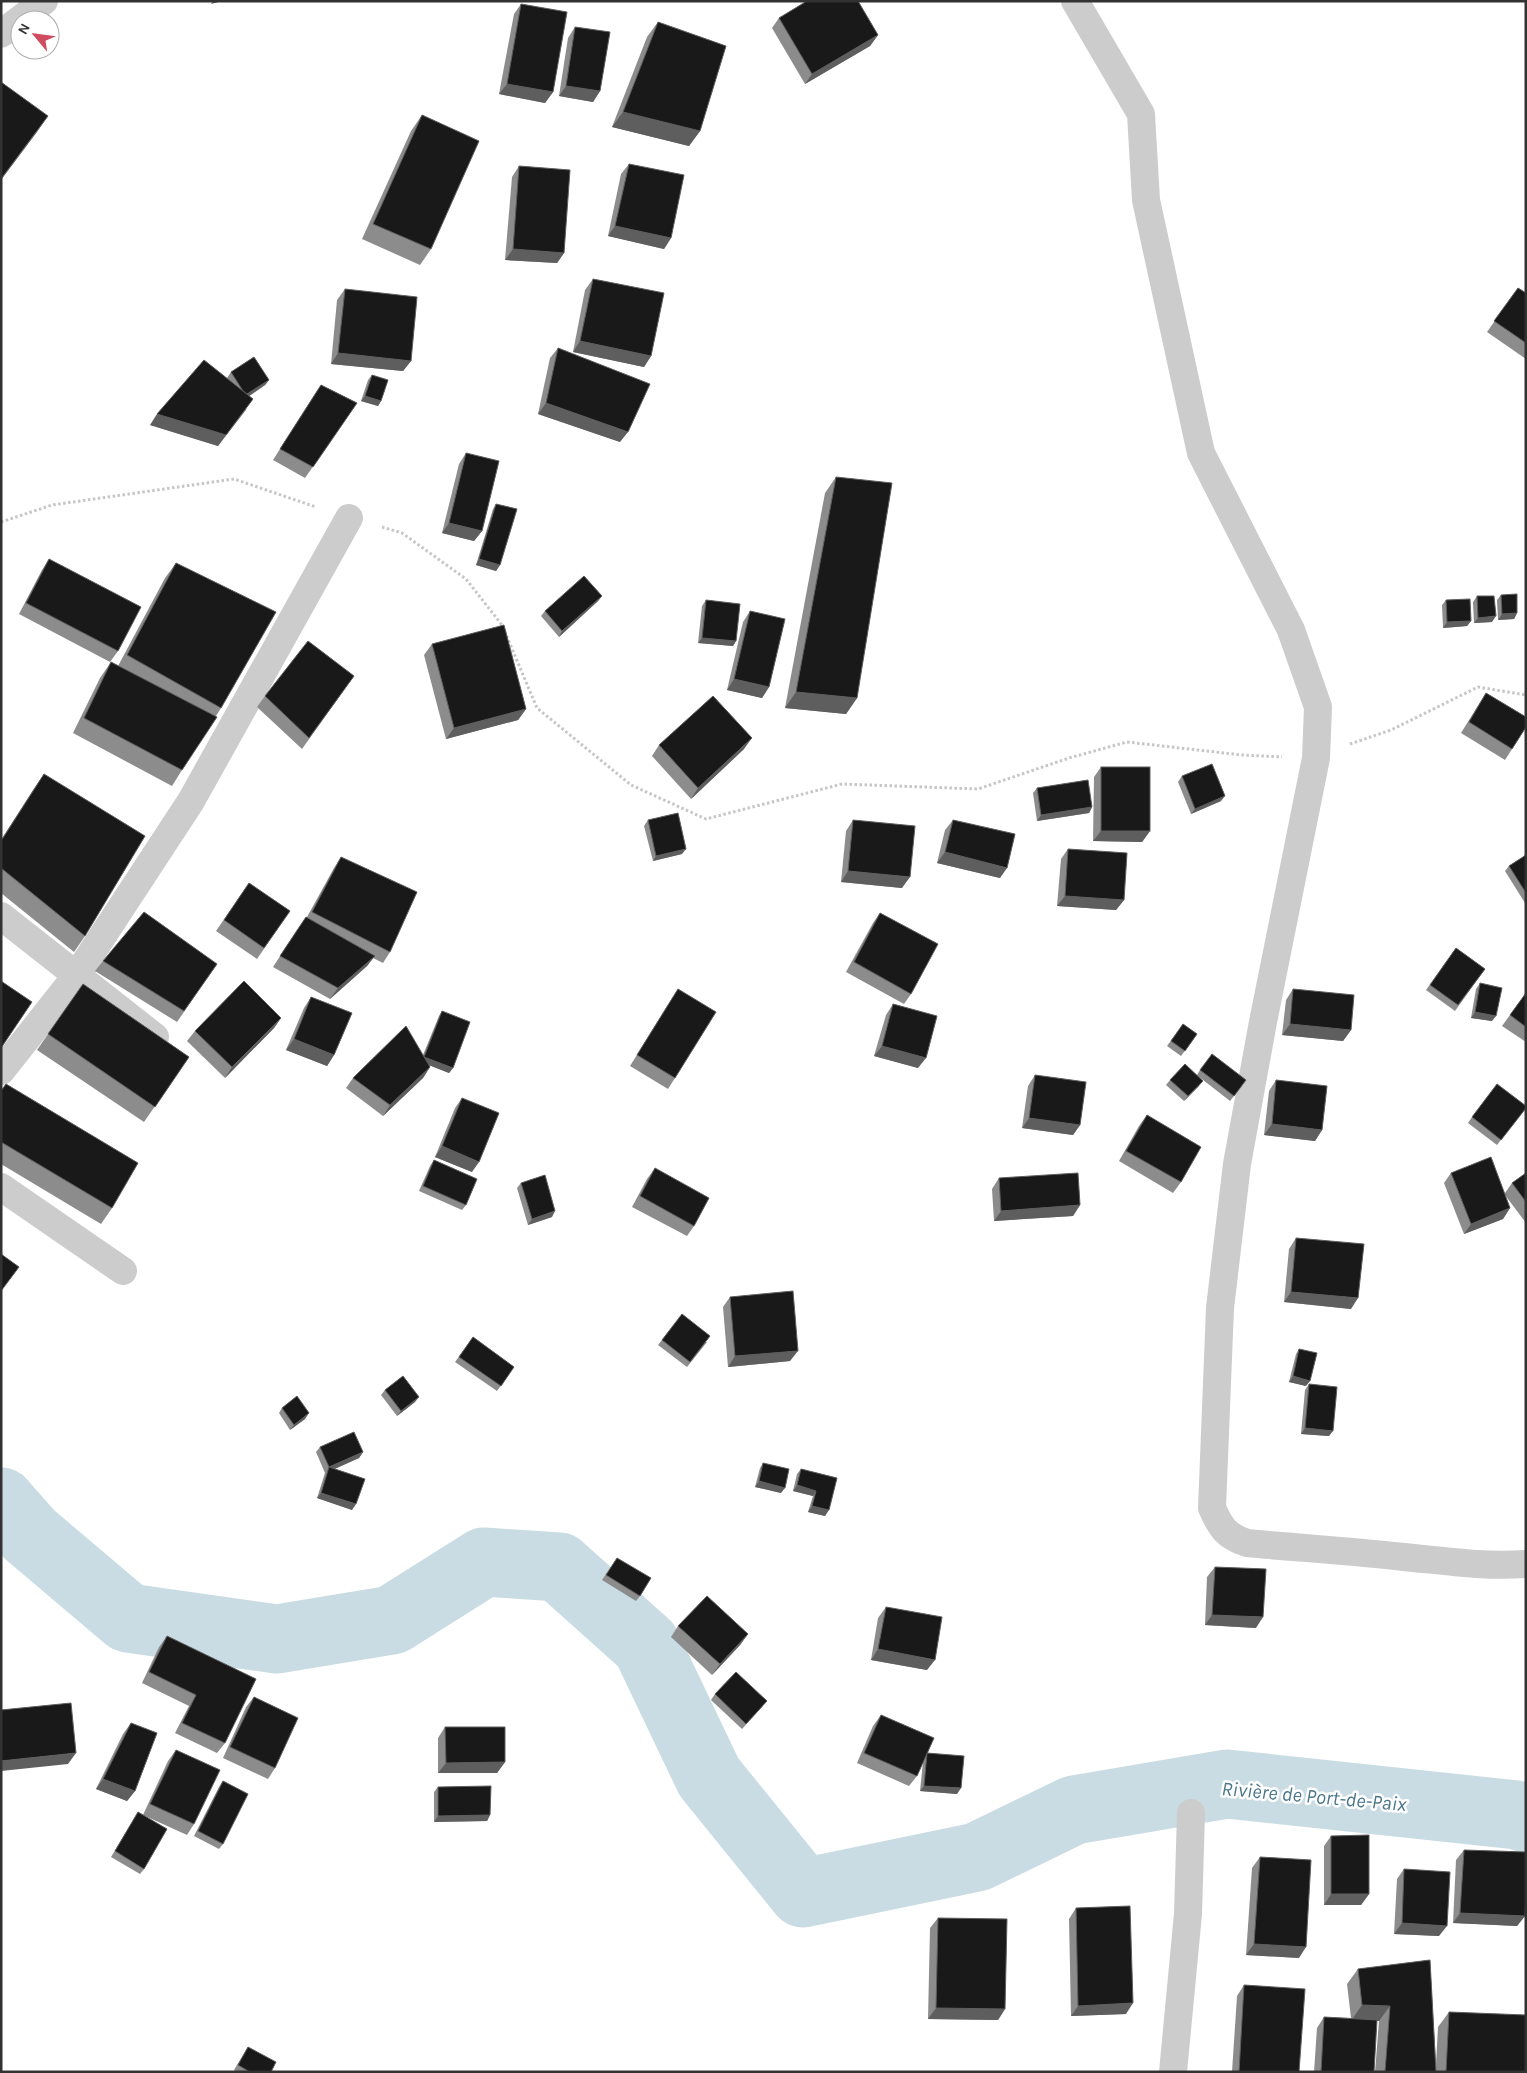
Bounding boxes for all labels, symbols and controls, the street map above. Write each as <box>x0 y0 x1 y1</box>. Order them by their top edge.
north arrow <box>10 10 60 60</box>
text: N <box>14 20 34 37</box>
water label: Rivière de Port-de-Paix <box>1221 1777 1408 1816</box>

